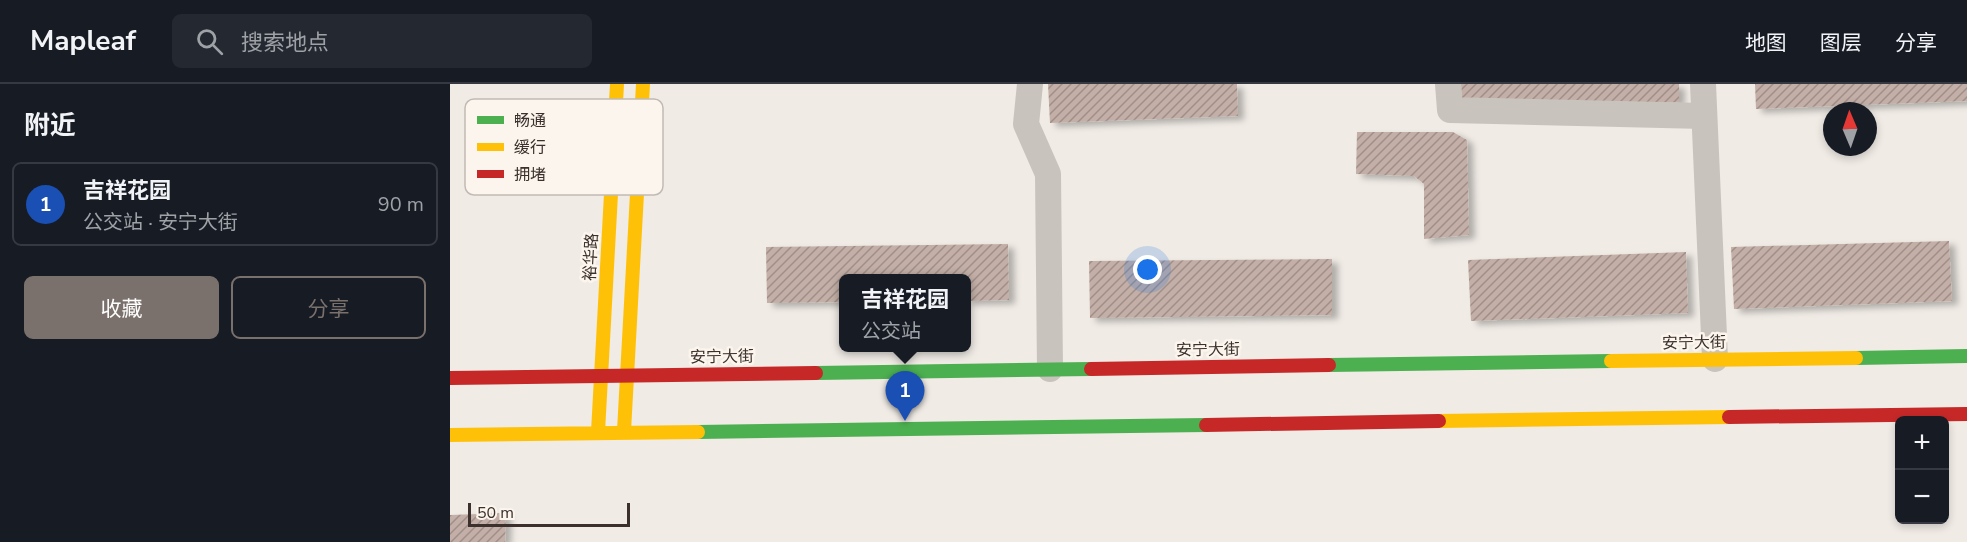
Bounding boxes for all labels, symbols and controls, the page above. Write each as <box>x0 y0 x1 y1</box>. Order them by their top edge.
search box <box>172 14 592 68</box>
text: Mapleaf <box>30 22 136 60</box>
icon: search <box>193 25 226 58</box>
text: 搜索地点 <box>241 28 329 58</box>
text: 地图 <box>1745 29 1787 57</box>
text: 图层 <box>1820 29 1862 57</box>
text: 分享 <box>1895 29 1937 57</box>
legend <box>465 99 663 195</box>
north arrow <box>1823 102 1877 156</box>
text: 附近 <box>24 108 76 143</box>
text: 畅通 <box>514 110 546 132</box>
text: 缓行 <box>514 137 546 159</box>
text: 拥堵 <box>514 164 546 186</box>
text: 吉祥花园 <box>83 176 171 206</box>
text: 1 <box>40 191 52 218</box>
text: 90 m <box>378 191 424 218</box>
text: 公交站 · 安宁大街 <box>83 209 238 236</box>
street label: 裕华路 <box>579 232 603 282</box>
your location <box>1133 255 1162 284</box>
popup <box>839 274 971 352</box>
button: 收藏 <box>24 276 219 339</box>
button: 分享 <box>231 276 426 339</box>
text: 吉祥花园 <box>861 285 949 315</box>
text: 公交站 <box>861 318 921 345</box>
street label: 安宁大街 <box>1662 331 1726 355</box>
street label: 安宁大街 <box>1176 338 1240 362</box>
street label: 安宁大街 <box>690 345 754 369</box>
pin: 1 <box>886 372 924 421</box>
map controls <box>1895 416 1949 524</box>
button: + <box>1895 416 1949 470</box>
button: − <box>1895 470 1949 524</box>
scale bar <box>468 500 630 528</box>
text: 50 m <box>477 502 514 524</box>

